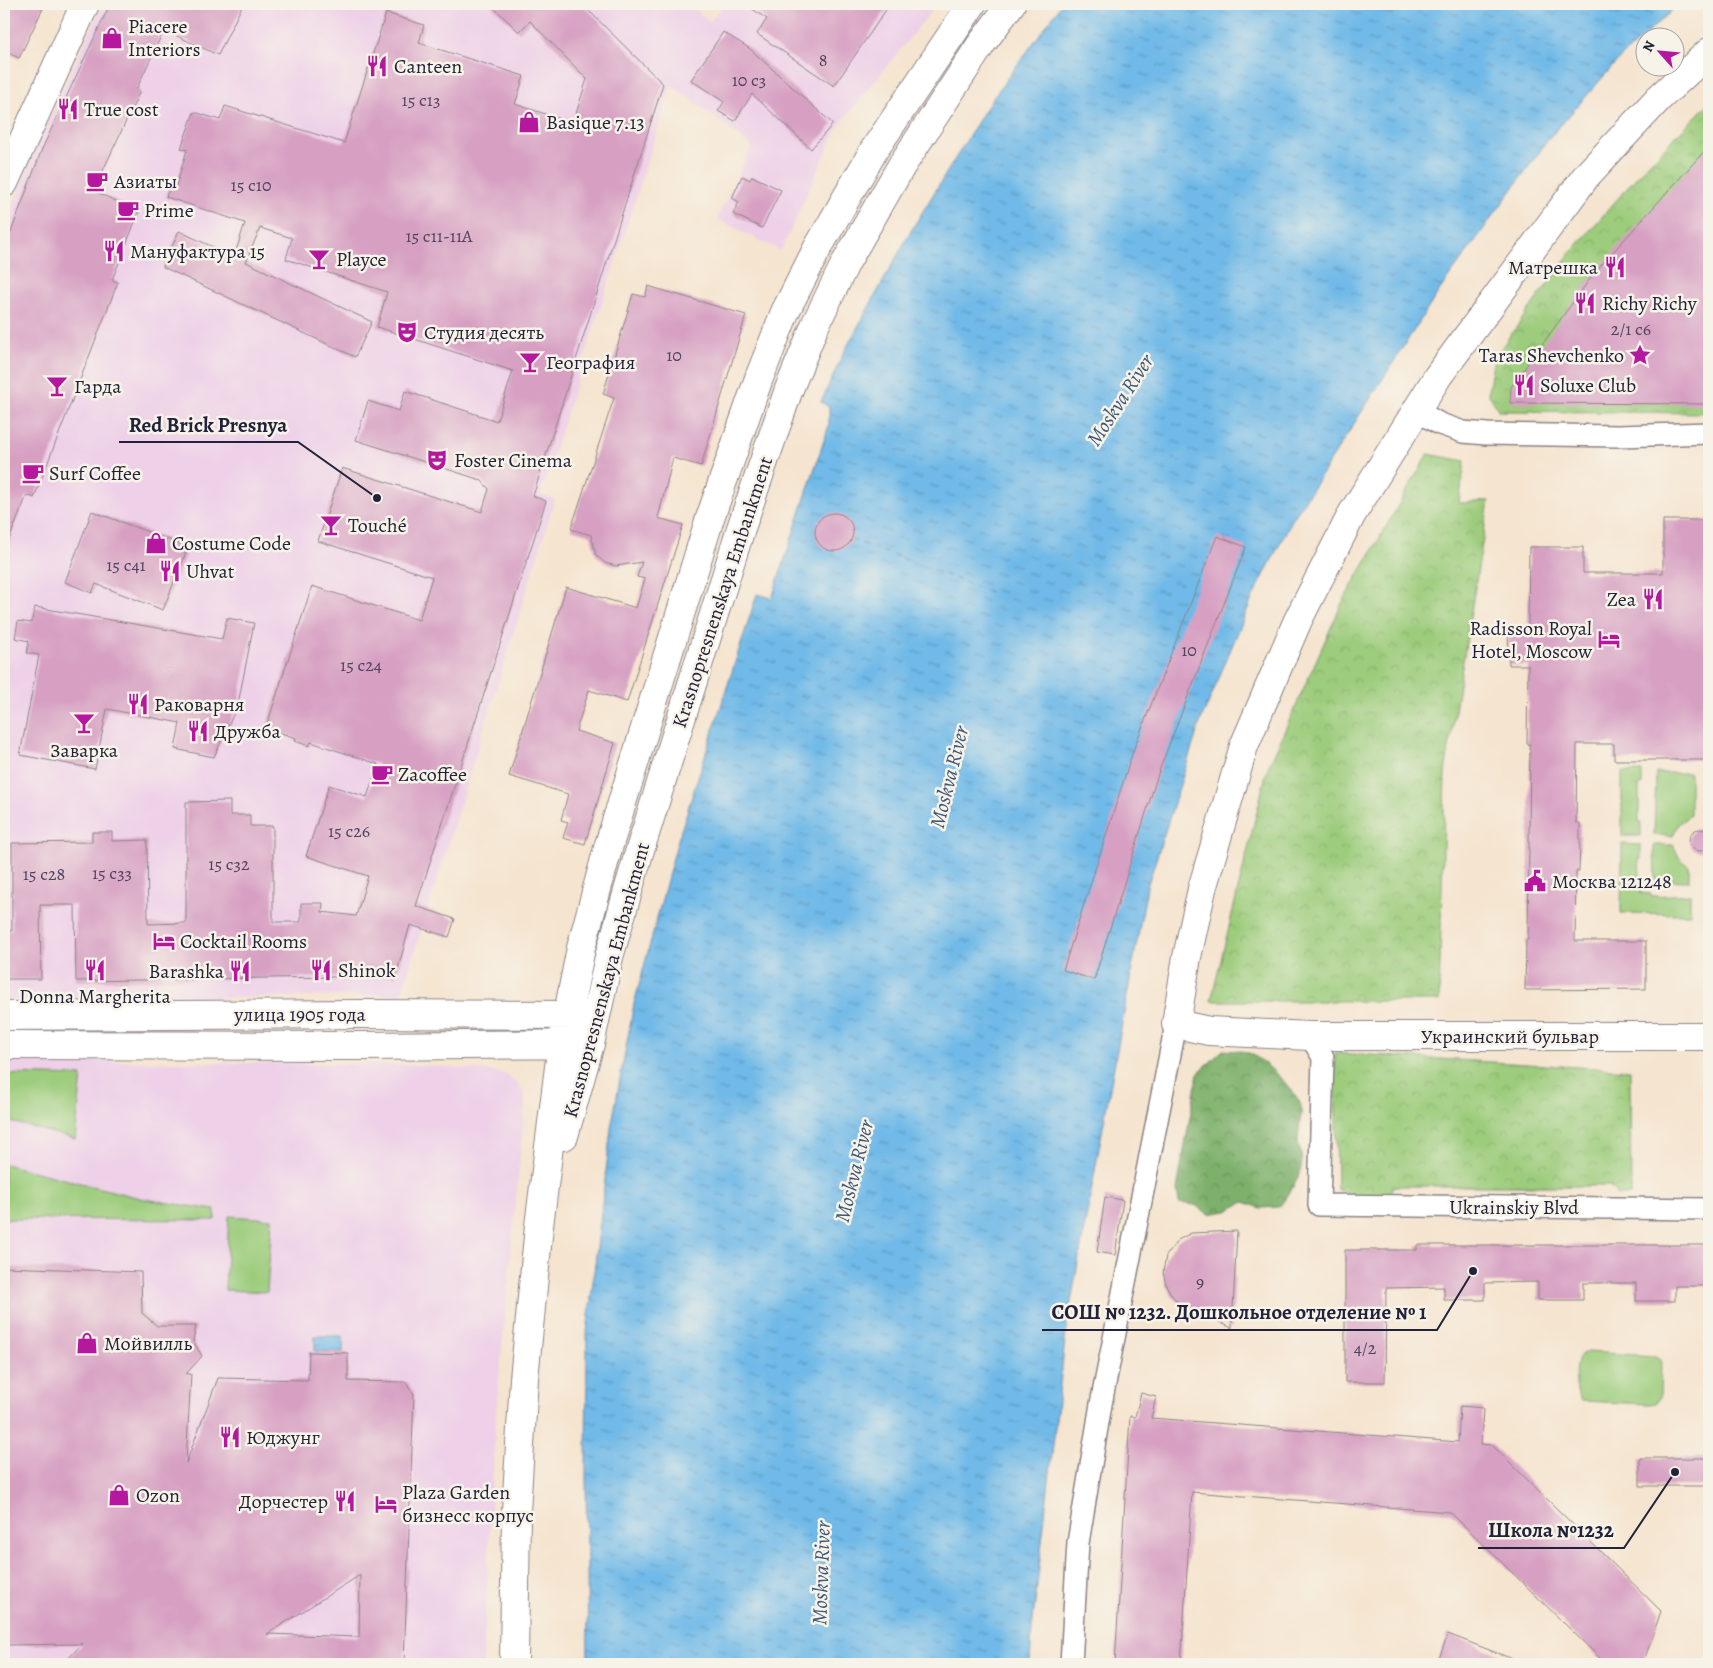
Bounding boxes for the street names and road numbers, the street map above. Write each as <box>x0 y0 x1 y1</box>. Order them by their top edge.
street label: Krasnopresnenskaya Embankment <box>666 453 779 731</box>
street label: Krasnopresnenskaya Embankment <box>557 839 656 1121</box>
street label: улица 1905 года <box>233 1001 367 1028</box>
street label: Украинский бульвар <box>1421 1023 1599 1050</box>
street label: Ukrainskiy Blvd <box>1449 1194 1579 1221</box>

